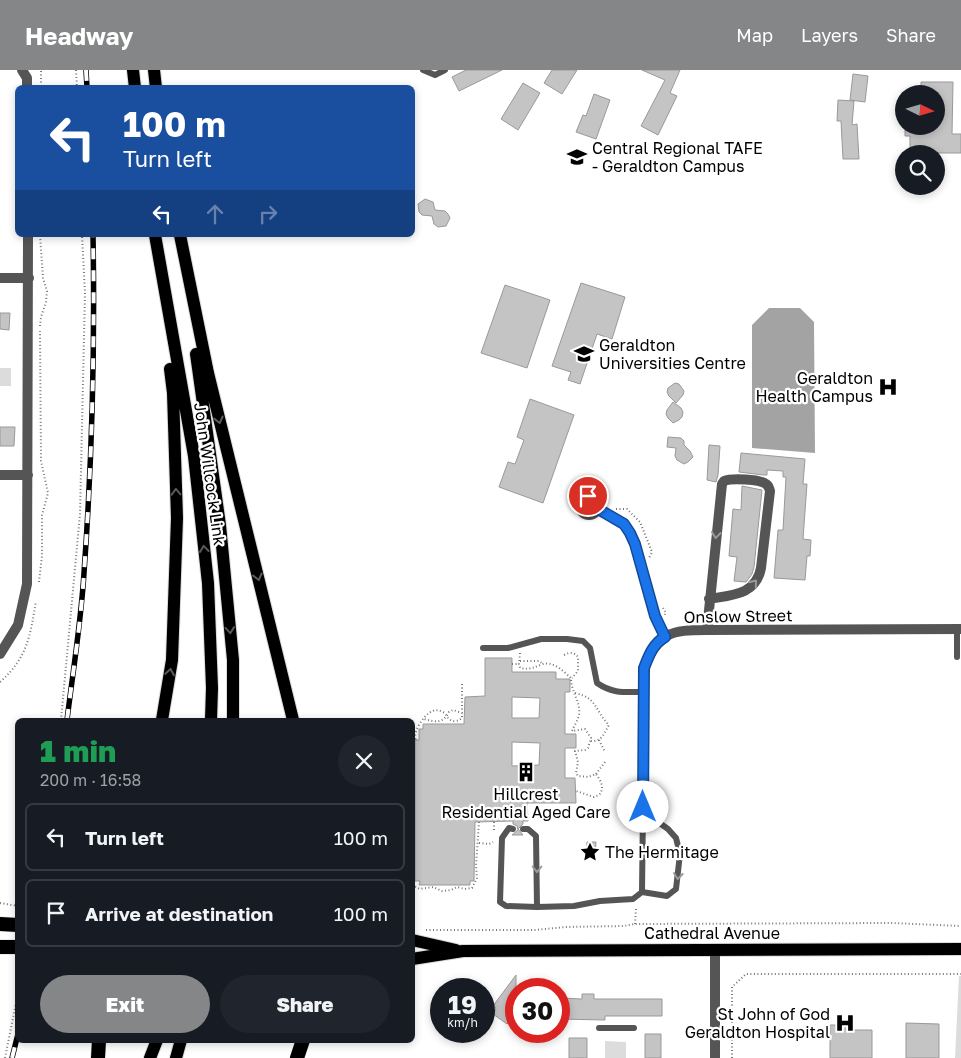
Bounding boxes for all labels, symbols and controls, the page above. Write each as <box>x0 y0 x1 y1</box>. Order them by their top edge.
text: Headway <box>25 21 133 50</box>
text: Map <box>736 24 773 46</box>
text: Layers <box>801 24 858 46</box>
text: Share <box>886 24 936 46</box>
north arrow <box>895 85 945 135</box>
map controls <box>895 85 945 195</box>
text: 100 m <box>123 103 226 145</box>
icon: left <box>40 105 105 170</box>
place label: Central Regional TAFE - Geraldton Campus <box>592 138 763 176</box>
text: Turn left <box>123 145 212 172</box>
button: search <box>895 145 945 195</box>
school or university icon: Central Regional TAFE - Geraldton Campus <box>566 146 588 168</box>
icon: left <box>148 200 176 228</box>
icon: ahead <box>201 200 229 228</box>
icon: right <box>254 200 282 228</box>
place label: Geraldton Universities Centre <box>599 335 746 373</box>
school or university icon: Geraldton Universities Centre <box>573 343 595 365</box>
place label: Geraldton Health Campus <box>755 368 873 406</box>
hospital icon: Geraldton Health Campus <box>877 376 899 398</box>
street label: John Willcock Link <box>190 401 230 547</box>
one-way arrow <box>214 415 224 423</box>
pin <box>567 475 609 517</box>
icon: arrive <box>574 482 602 510</box>
one-way arrow <box>171 488 182 496</box>
one-way arrow <box>711 531 722 539</box>
one-way arrow <box>199 545 210 553</box>
one-way arrow <box>252 573 263 582</box>
one-way arrow <box>748 580 757 589</box>
street label: Onslow Street <box>683 605 793 627</box>
one-way arrow <box>224 627 235 635</box>
one-way arrow <box>164 668 174 676</box>
text: 1 min <box>40 733 116 769</box>
button: close <box>338 735 390 787</box>
building icon: Hillcrest Residential Aged Care <box>515 761 537 783</box>
text: 200 m · 16:58 <box>40 770 141 790</box>
position arrow <box>616 780 668 832</box>
place label: Hillcrest Residential Aged Care <box>441 784 611 822</box>
icon: left <box>42 823 70 851</box>
text: Turn left <box>85 826 164 849</box>
text: 100 m <box>334 826 388 849</box>
place icon: The Hermitage <box>579 841 601 863</box>
place label: The Hermitage <box>605 842 719 862</box>
one-way arrow <box>532 866 542 873</box>
one-way arrow <box>673 872 684 880</box>
icon: arrive <box>42 899 70 927</box>
text: Arrive at destination <box>85 902 273 925</box>
text: 100 m <box>334 902 388 925</box>
street label: Cathedral Avenue <box>644 923 780 943</box>
button: Exit <box>40 975 210 1033</box>
button: Share <box>220 975 390 1033</box>
speed limit sign: 30 <box>505 978 570 1043</box>
text: 19 <box>448 989 477 1020</box>
place label: St John of God Geraldton Hospital <box>685 1004 830 1042</box>
hospital icon: St John of God Geraldton Hospital <box>834 1012 856 1034</box>
text: km/h <box>447 1015 478 1030</box>

